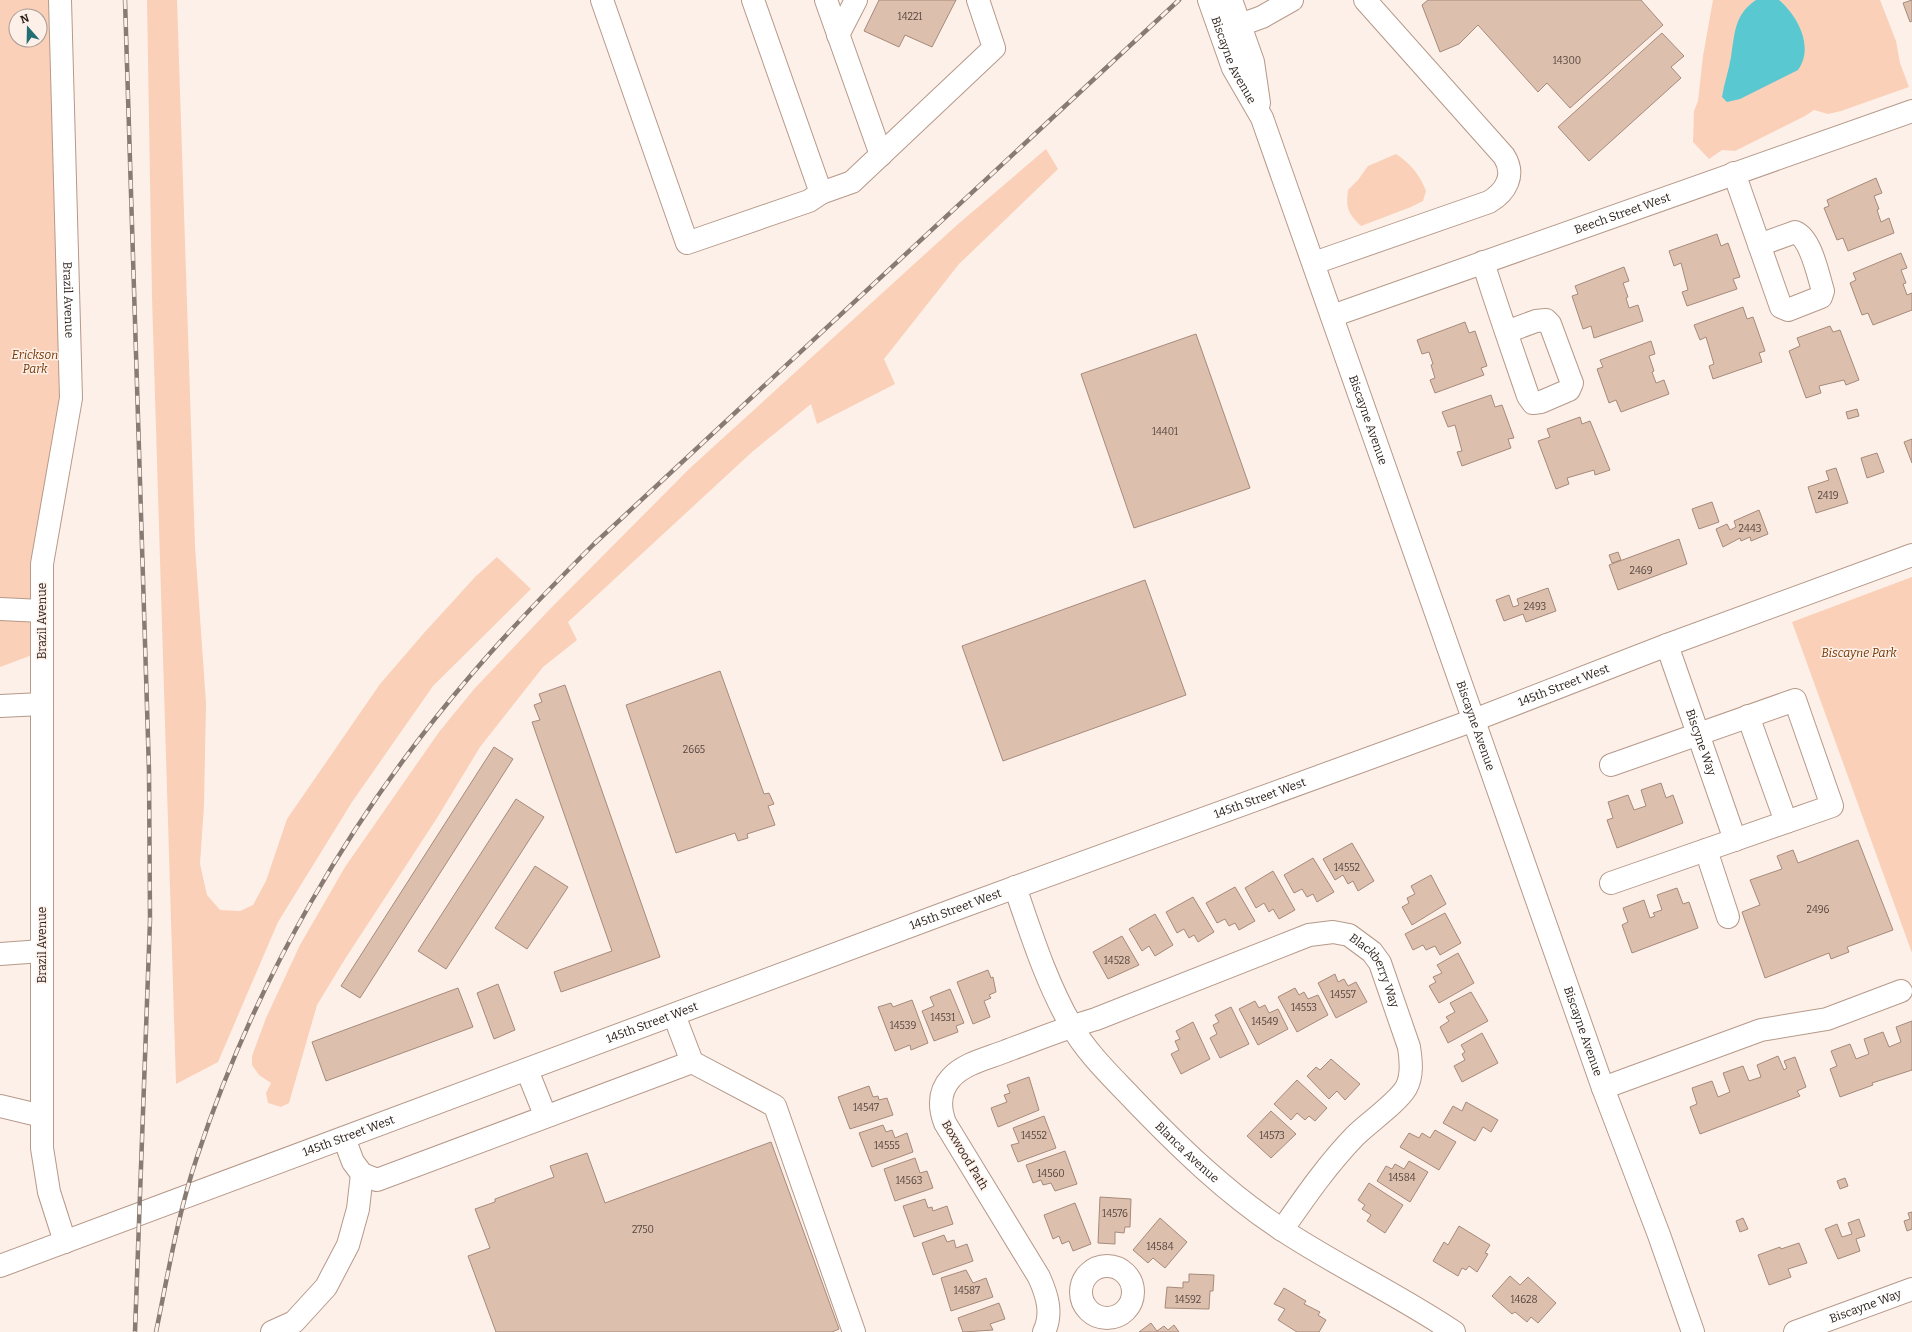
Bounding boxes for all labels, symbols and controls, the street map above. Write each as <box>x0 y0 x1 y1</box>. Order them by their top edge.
north arrow <box>8 8 48 48</box>
text: N <box>19 11 31 27</box>
house number: 14221 <box>898 11 922 23</box>
street label: Biscayne Avenue <box>1208 15 1259 106</box>
house number: 14300 <box>1553 55 1581 67</box>
street label: Beech Street West <box>1572 190 1673 237</box>
street label: Brazil Avenue <box>60 261 76 338</box>
park label: Erickson Park <box>12 348 58 376</box>
street label: Biscayne Avenue <box>1346 373 1390 467</box>
house number: 14401 <box>1152 426 1178 438</box>
house number: 2419 <box>1817 490 1839 502</box>
house number: 2443 <box>1739 523 1762 535</box>
house number: 2469 <box>1629 565 1653 577</box>
street label: Brazil Avenue <box>35 583 49 659</box>
house number: 2493 <box>1524 601 1547 613</box>
park label: Biscayne Park <box>1821 646 1897 660</box>
street label: 145th Street West <box>1516 661 1612 709</box>
street label: Biscayne Avenue <box>1453 679 1498 772</box>
street label: Biscyne Way <box>1683 707 1719 778</box>
house number: 2665 <box>683 744 705 756</box>
street label: 145th Street West <box>1212 775 1308 821</box>
house number: 14552 <box>1334 862 1360 874</box>
street label: 145th Street West <box>908 886 1004 933</box>
house number: 2496 <box>1806 904 1830 916</box>
street label: Brazil Avenue <box>35 907 49 983</box>
street label: Blackberry Way <box>1347 931 1402 1010</box>
house number: 14528 <box>1104 955 1130 967</box>
street label: Biscayne Avenue <box>1561 985 1605 1078</box>
house number: 14557 <box>1330 989 1356 1001</box>
street label: 145th Street West <box>604 999 700 1046</box>
house number: 14553 <box>1291 1002 1317 1014</box>
house number: 14531 <box>931 1012 955 1024</box>
house number: 14549 <box>1252 1016 1279 1028</box>
house number: 14539 <box>890 1020 916 1032</box>
house number: 14547 <box>853 1102 879 1114</box>
street label: 145th Street West <box>301 1112 397 1159</box>
street label: Boxwood Path <box>939 1118 991 1193</box>
street label: Blanca Avenue <box>1152 1119 1222 1186</box>
house number: 14552 <box>1021 1130 1047 1142</box>
house number: 14573 <box>1259 1130 1285 1142</box>
house number: 14555 <box>874 1140 900 1152</box>
house number: 14560 <box>1037 1168 1065 1180</box>
house number: 14584 <box>1388 1172 1416 1184</box>
house number: 14563 <box>896 1175 923 1187</box>
house number: 14576 <box>1102 1208 1128 1220</box>
house number: 2750 <box>632 1224 654 1236</box>
house number: 14584 <box>1146 1241 1174 1253</box>
house number: 14587 <box>954 1285 980 1297</box>
street label: Biscayne Way <box>1827 1286 1904 1326</box>
house number: 14592 <box>1175 1294 1201 1306</box>
house number: 14628 <box>1510 1294 1538 1306</box>

